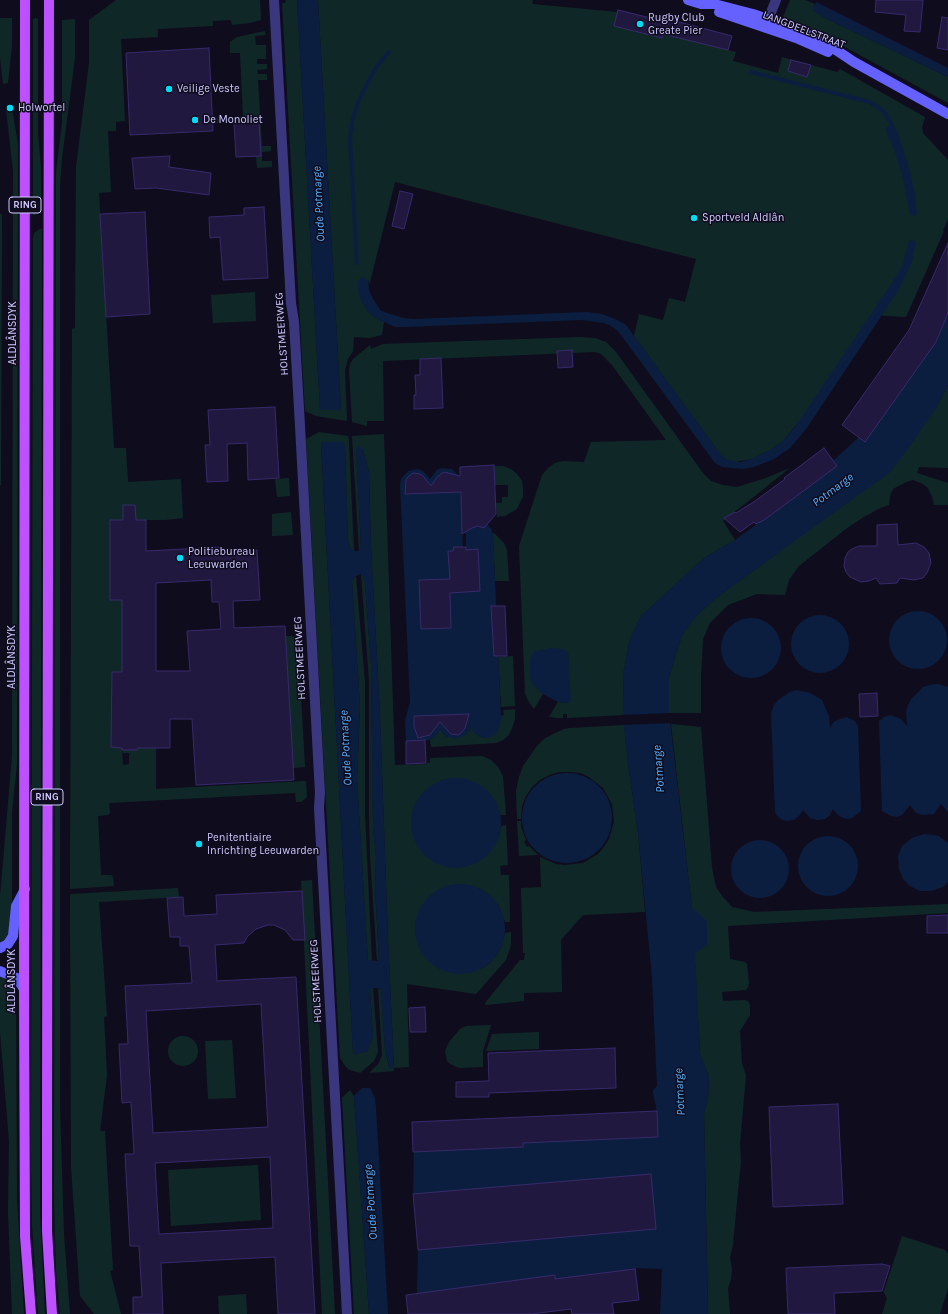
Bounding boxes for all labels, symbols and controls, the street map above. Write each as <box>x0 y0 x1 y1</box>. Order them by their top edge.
street label: LANGDEELSTRAAT <box>761 8 847 52</box>
place label: Rugby Club Greate Pier <box>648 11 705 37</box>
marker: Rugby Club Greate Pier <box>635 19 645 29</box>
place label: Veilige Veste <box>177 82 240 96</box>
marker: Veilige Veste <box>164 84 174 94</box>
place label: Holwortel <box>18 101 65 115</box>
marker: Holwortel <box>5 103 15 113</box>
place label: De Monoliet <box>203 113 263 127</box>
marker: De Monoliet <box>190 115 200 125</box>
water label: Oude Potmarge <box>310 166 328 242</box>
road number: RING <box>9 197 41 213</box>
place label: Sportveld Aldlân <box>702 211 784 225</box>
marker: Sportveld Aldlân <box>689 213 699 223</box>
street label: HOLSTMEERWEG <box>273 292 291 376</box>
street label: ALDLÂNSDYK <box>6 301 20 365</box>
water label: Potmarge <box>810 470 856 510</box>
place label: Politiebureau Leeuwarden <box>188 545 255 571</box>
marker: Politiebureau Leeuwarden <box>175 553 185 563</box>
street label: HOLSTMEERWEG <box>291 616 309 700</box>
street label: ALDLÂNSDYK <box>5 625 19 689</box>
water label: Oude Potmarge <box>337 710 355 786</box>
water label: Potmarge <box>650 745 668 793</box>
road number: RING <box>31 789 63 805</box>
place label: Penitentiaire Inrichting Leeuwarden <box>207 831 319 857</box>
marker: Penitentiaire Inrichting Leeuwarden <box>194 839 204 849</box>
street label: HOLSTMEERWEG <box>307 939 325 1023</box>
street label: ALDLÂNSDYK <box>5 949 19 1013</box>
water label: Potmarge <box>672 1068 688 1116</box>
water label: Oude Potmarge <box>361 1164 381 1240</box>

